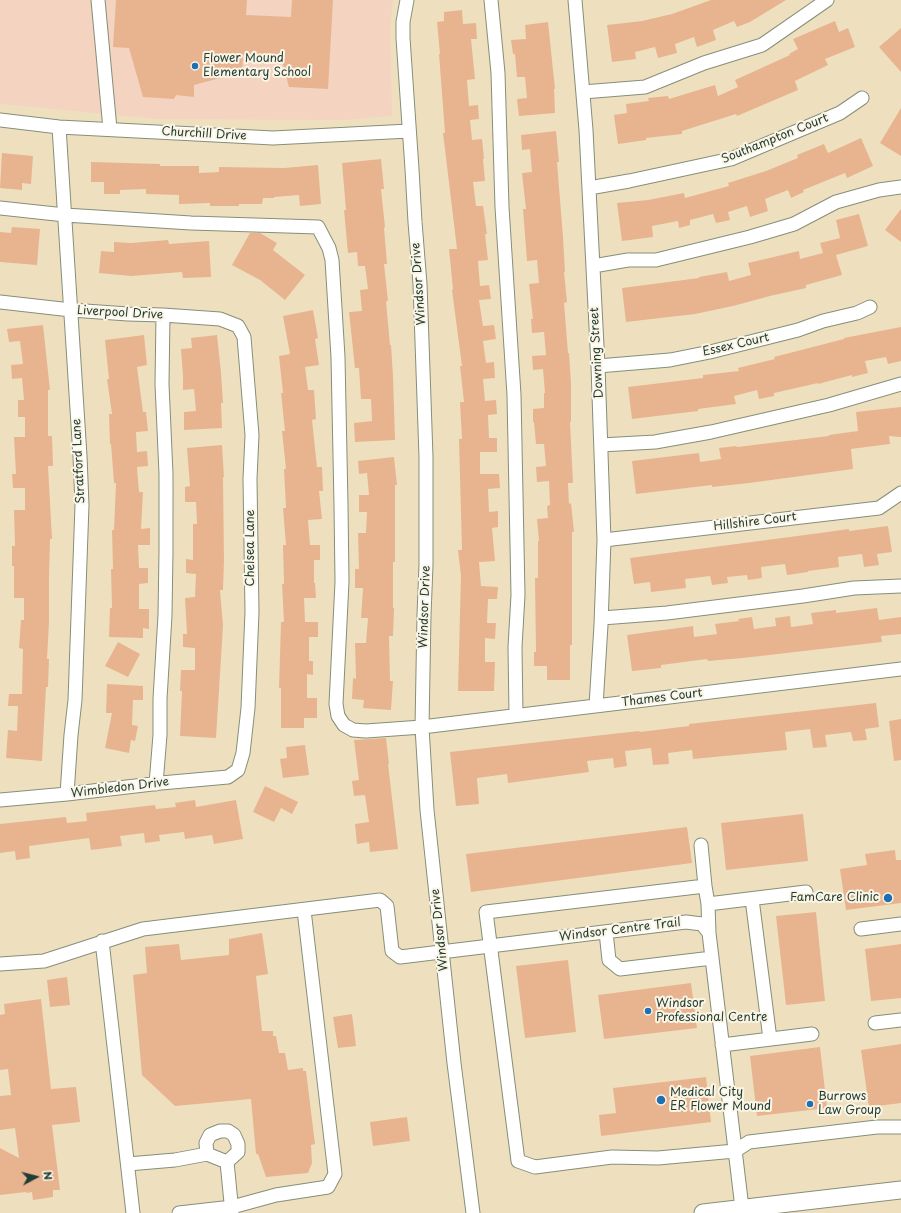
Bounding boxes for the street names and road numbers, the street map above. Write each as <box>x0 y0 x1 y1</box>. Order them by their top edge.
street label: Southampton Court <box>720 111 830 167</box>
street label: Churchill Drive <box>161 125 247 143</box>
street label: Windsor Drive <box>409 242 429 326</box>
street label: Liverpool Drive <box>77 304 163 322</box>
street label: Downing Street <box>587 307 607 399</box>
street label: Essex Court <box>701 330 771 360</box>
street label: Stratford Lane <box>70 418 88 504</box>
street label: Chelsea Lane <box>244 510 258 586</box>
street label: Hillshire Court <box>713 510 797 534</box>
street label: Windsor Drive <box>416 565 434 649</box>
street label: Thames Court <box>621 686 703 710</box>
street label: Wimbledon Drive <box>70 775 170 801</box>
street label: Windsor Drive <box>429 888 451 972</box>
street label: Windsor Centre Trail <box>558 915 682 945</box>

